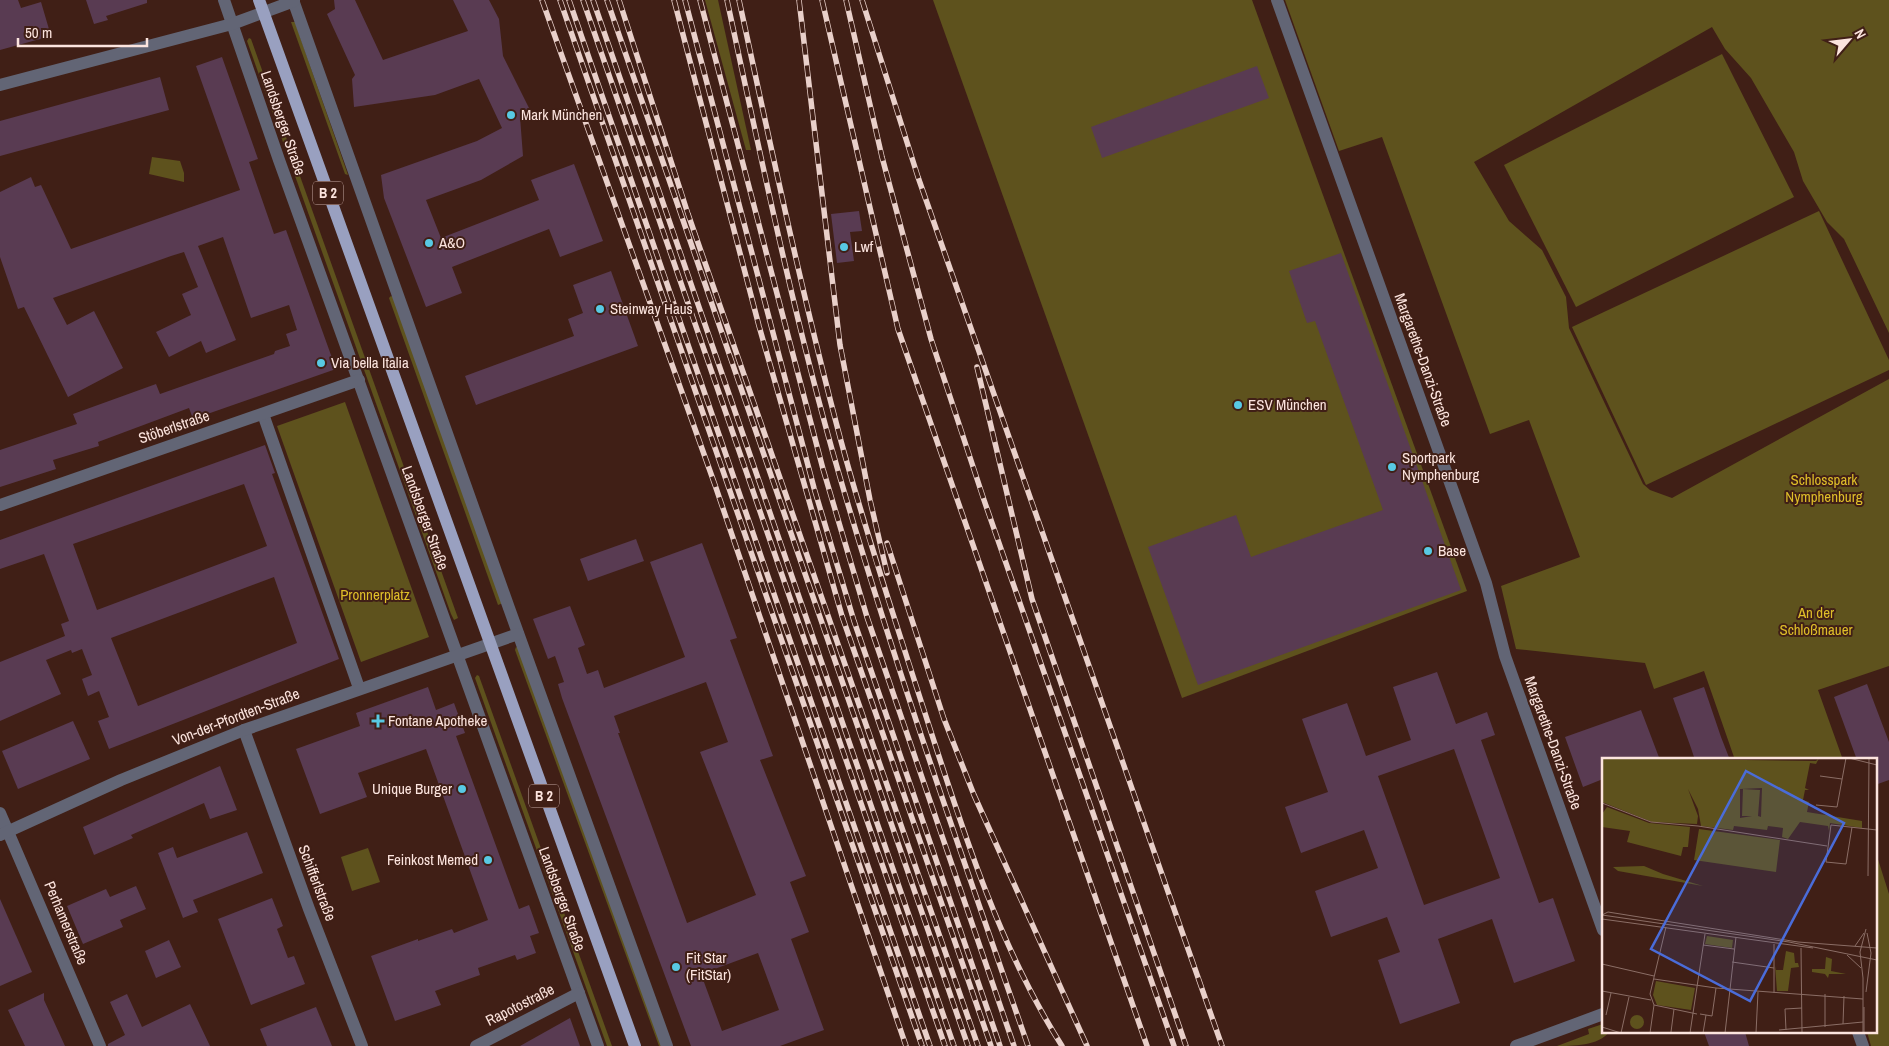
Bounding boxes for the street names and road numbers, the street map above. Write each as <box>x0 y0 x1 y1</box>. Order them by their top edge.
street label: Landsberger Straße <box>256 68 311 178</box>
road number: B 2 <box>313 182 343 204</box>
street label: Margarethe-Danzi-Straße <box>1390 290 1457 429</box>
street label: Stöberlstraße <box>136 405 212 448</box>
street label: Landsberger Straße <box>397 463 454 573</box>
street label: Margarethe-Danzi-Straße <box>1520 673 1587 812</box>
street label: Von-der-Pfordten-Straße <box>169 683 303 750</box>
road number: B 2 <box>529 784 559 808</box>
street label: Schifferlstraße <box>293 842 342 924</box>
street label: Landsberger Straße <box>534 844 591 954</box>
street label: Perhamerstraße <box>39 878 94 968</box>
street label: Rapotostraße <box>482 978 558 1031</box>

